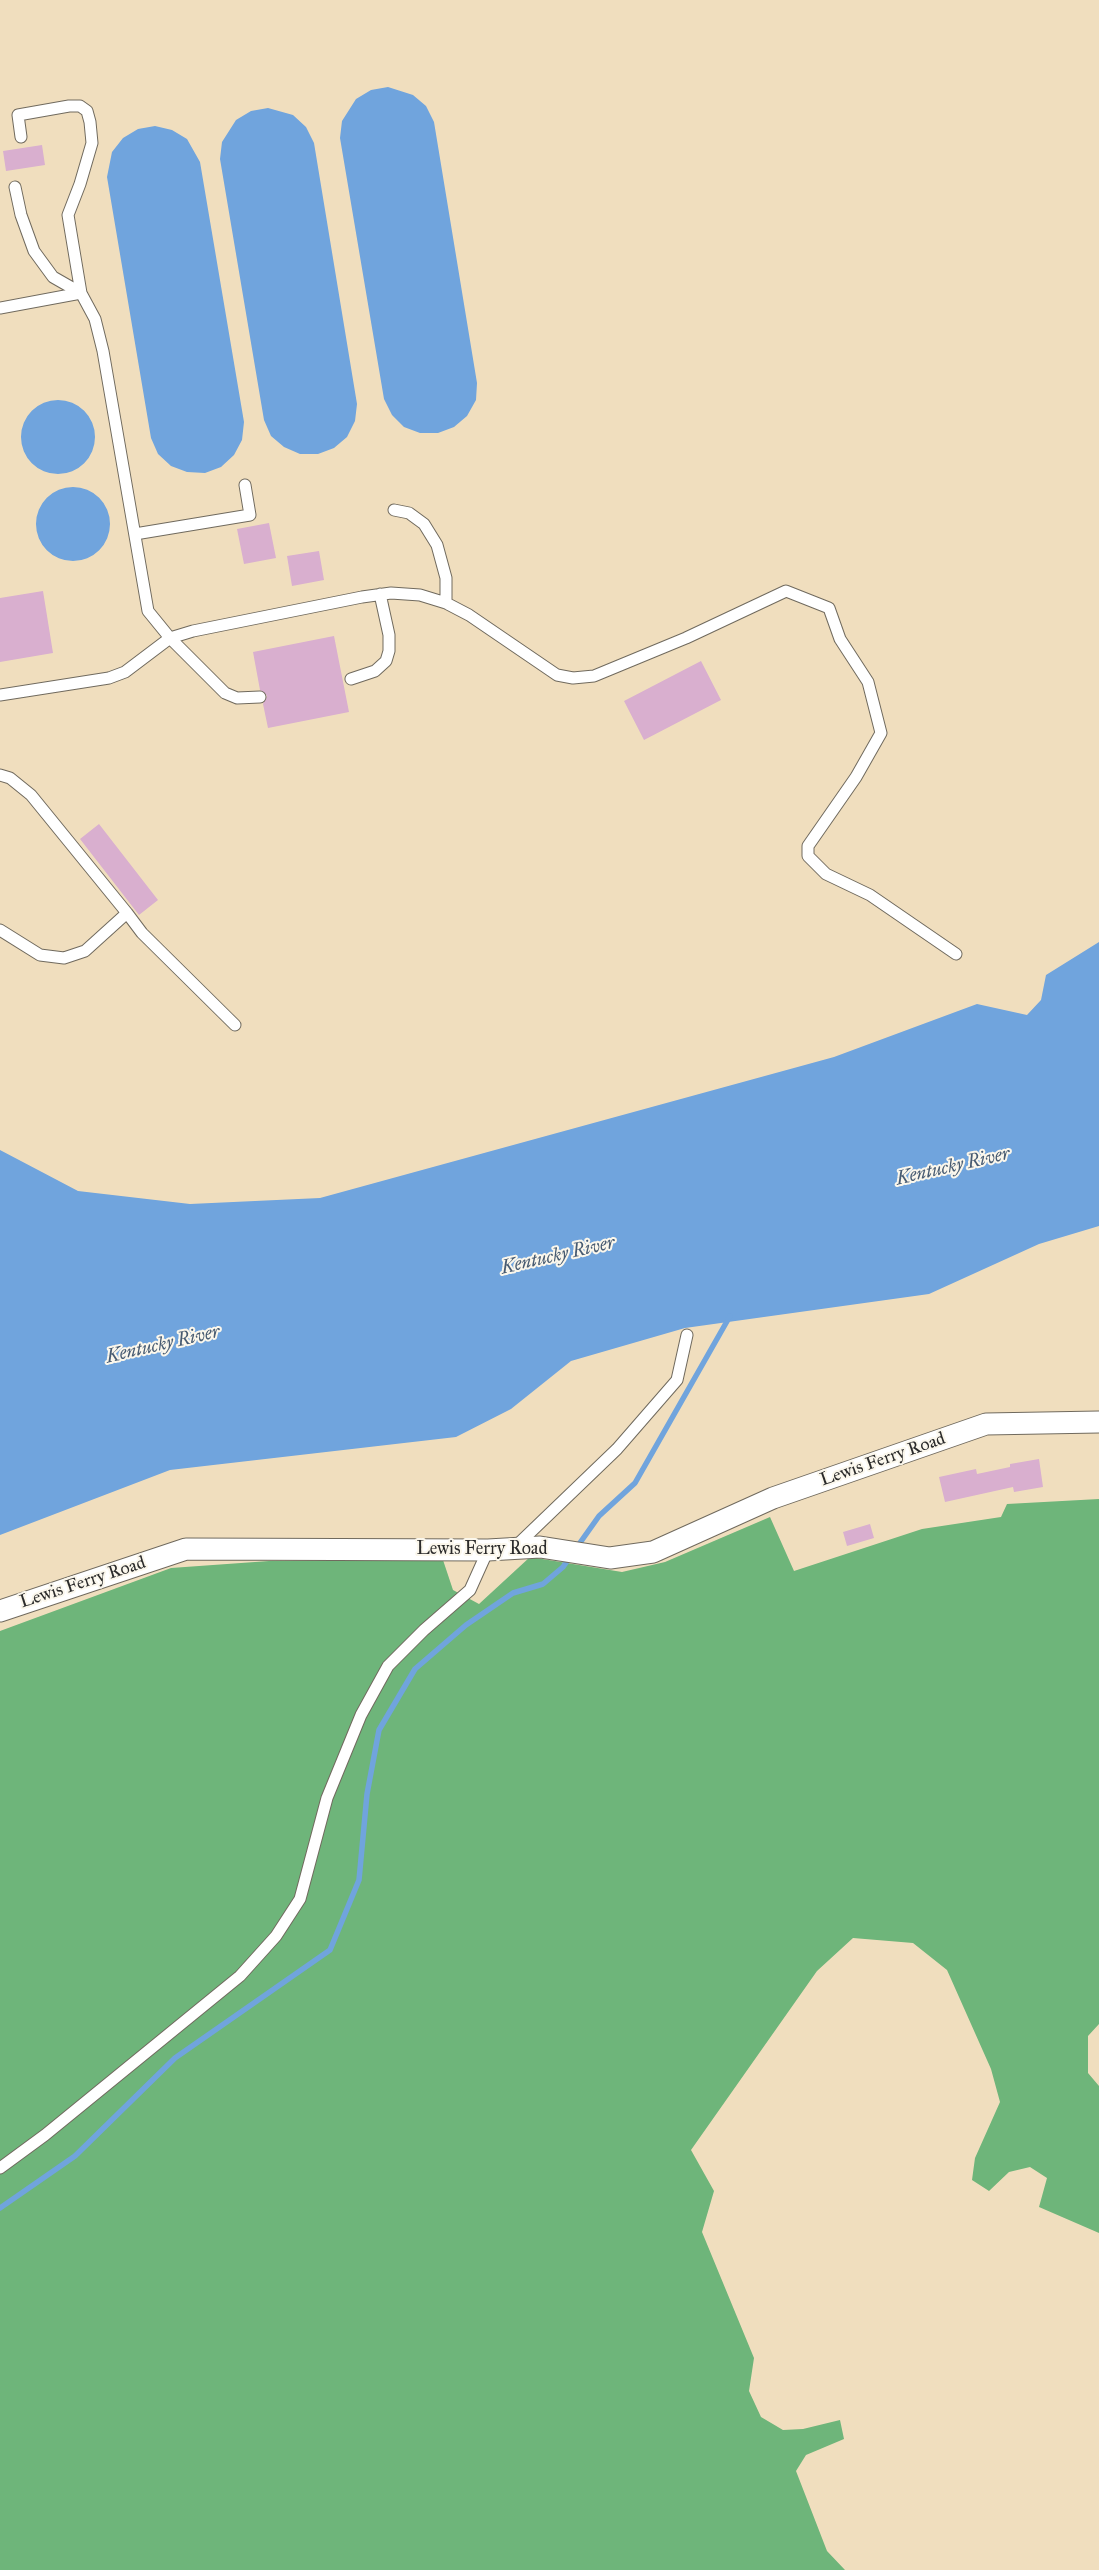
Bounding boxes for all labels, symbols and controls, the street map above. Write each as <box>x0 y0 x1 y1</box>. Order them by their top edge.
water label: Kentucky River <box>894 1143 1012 1191</box>
water label: Kentucky River <box>499 1232 617 1280</box>
water label: Kentucky River <box>104 1321 222 1369</box>
street label: Lewis Ferry Road <box>818 1428 948 1492</box>
street label: Lewis Ferry Road <box>417 1539 547 1561</box>
street label: Lewis Ferry Road <box>17 1552 149 1614</box>

